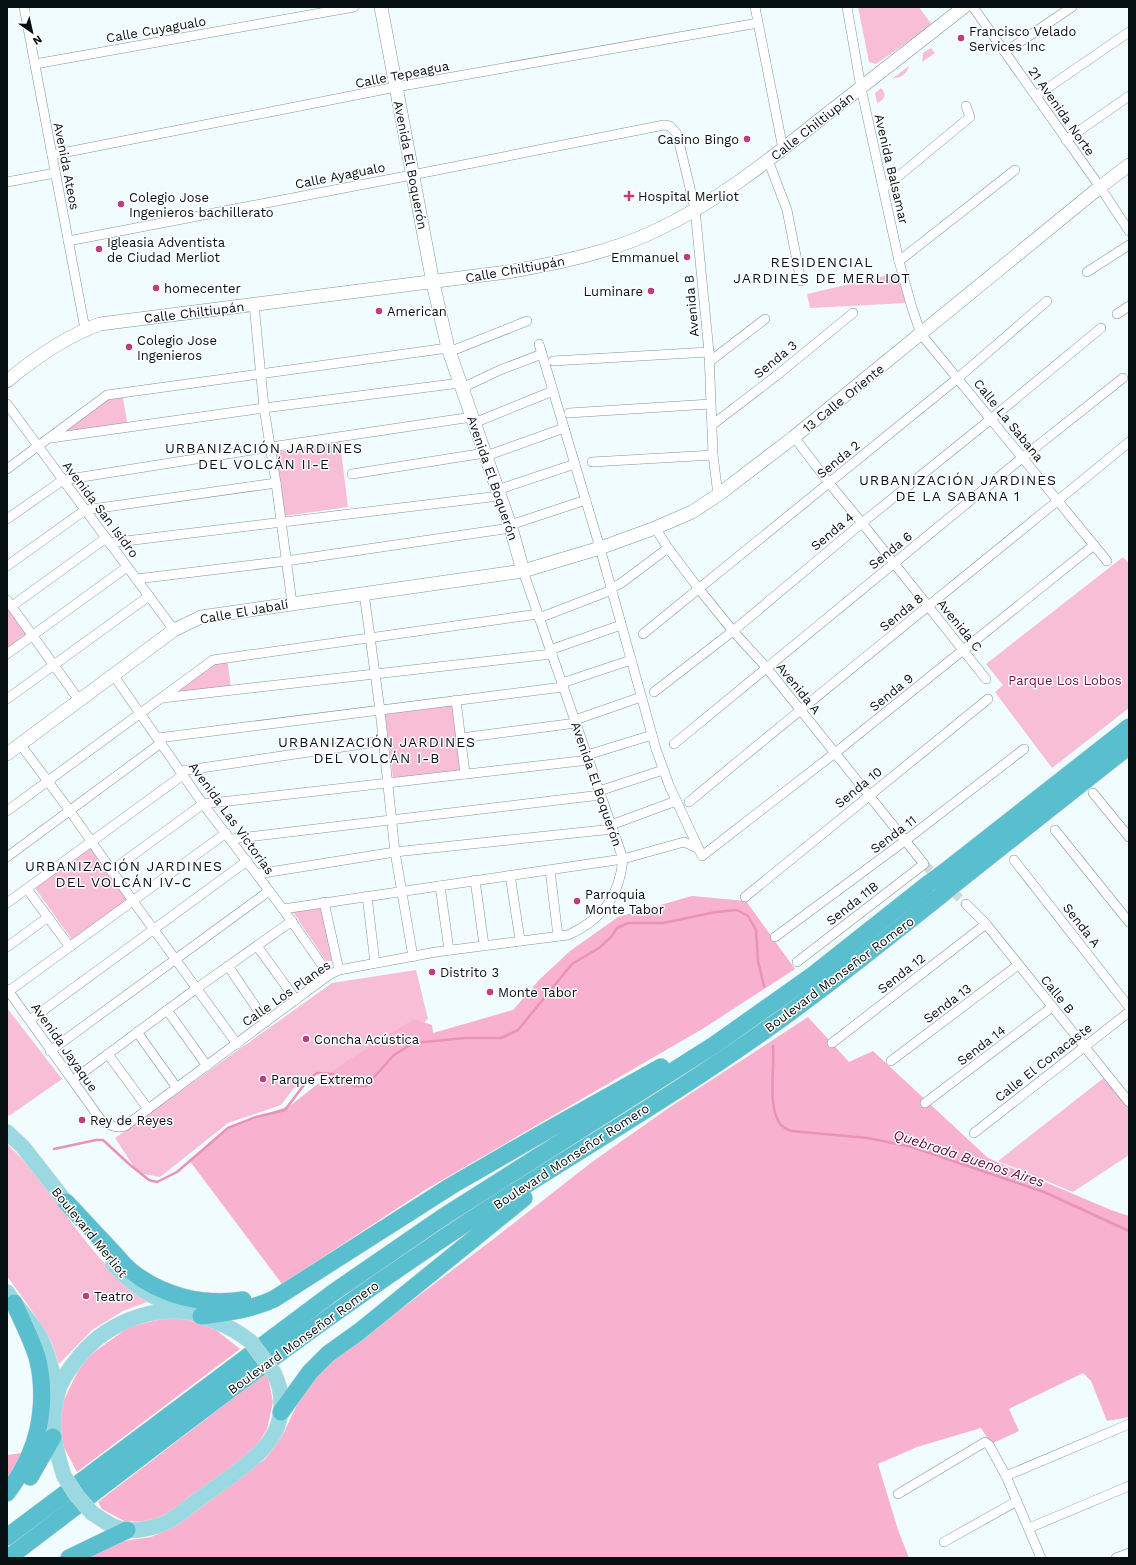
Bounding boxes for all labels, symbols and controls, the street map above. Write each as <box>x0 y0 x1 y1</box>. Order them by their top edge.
north arrow <box>12 12 52 52</box>
street label: Calle Cuyagualo <box>105 13 207 46</box>
place label: Francisco Velado Services Inc <box>969 24 1076 54</box>
text: N <box>30 32 44 48</box>
marker: Francisco Velado Services Inc <box>956 33 966 43</box>
street label: Calle Tepeagua <box>354 58 451 91</box>
street label: 21 Avenida Norte <box>1025 64 1098 159</box>
street label: Calle Chiltiupán <box>768 89 857 163</box>
street label: Avenida El Boquerón <box>391 100 430 231</box>
street label: Avenida Balsamar <box>872 113 911 226</box>
street label: Avenida Ateos <box>51 121 82 211</box>
place label: Casino Bingo <box>657 132 739 147</box>
marker: Casino Bingo <box>742 134 752 144</box>
street label: Calle Ayagualo <box>294 159 387 192</box>
place label: Hospital Merliot <box>638 189 739 204</box>
place label: Colegio Jose Ingenieros bachillerato <box>129 190 274 220</box>
marker: Hospital Merliot <box>623 190 635 202</box>
marker: Colegio Jose Ingenieros bachillerato <box>116 199 126 209</box>
place label: Igleasia Adventista de Ciudad Merliot <box>107 235 226 265</box>
marker: Igleasia Adventista de Ciudad Merliot <box>94 244 104 254</box>
place label: Emmanuel <box>611 250 679 265</box>
marker: Emmanuel <box>682 252 692 262</box>
street label: Calle Chiltiupán <box>464 253 566 286</box>
district label: RESIDENCIAL JARDINES DE MERLIOT <box>733 254 911 286</box>
street label: Avenida B <box>681 274 702 338</box>
place label: homecenter <box>164 281 241 296</box>
marker: homecenter <box>151 283 161 293</box>
place label: Luminare <box>583 284 643 299</box>
marker: Luminare <box>646 286 656 296</box>
street label: Calle Chiltiupán <box>143 299 245 326</box>
place label: American <box>387 304 447 319</box>
marker: American <box>374 306 384 316</box>
place label: Colegio Jose Ingenieros <box>137 333 217 363</box>
street label: Senda 3 <box>751 337 800 381</box>
marker: Colegio Jose Ingenieros <box>124 342 134 352</box>
street label: 13 Calle Oriente <box>800 361 887 436</box>
street label: Calle La Sabana <box>971 376 1047 465</box>
street label: Avenida El Boquerón <box>464 414 521 542</box>
street label: Senda 2 <box>814 437 863 481</box>
district label: URBANIZACIÓN JARDINES DEL VOLCÁN II-E <box>165 440 363 472</box>
street label: Avenida San Isidro <box>59 458 142 561</box>
district label: URBANIZACIÓN JARDINES DE LA SABANA 1 <box>859 472 1057 504</box>
street label: Senda 4 <box>808 509 857 554</box>
street label: Senda 6 <box>866 528 915 572</box>
street label: Senda 8 <box>877 590 926 634</box>
street label: Calle El Jabalí <box>199 596 290 627</box>
street label: Avenida C <box>934 596 985 654</box>
street label: Avenida A <box>773 660 824 717</box>
street label: Senda 9 <box>867 670 916 714</box>
park label: Parque Los Lobos <box>1008 673 1122 688</box>
street label: Avenida El Boquerón <box>568 720 625 848</box>
district label: URBANIZACIÓN JARDINES DEL VOLCÁN I-B <box>278 734 476 766</box>
street label: Avenida Las Victorias <box>186 759 277 877</box>
street label: Senda 10 <box>832 764 885 811</box>
street label: Senda 11 <box>867 812 919 856</box>
district label: URBANIZACIÓN JARDINES DEL VOLCÁN IV-C <box>25 858 223 890</box>
street label: Senda 11B <box>823 878 881 928</box>
place label: Parroquia Monte Tabor <box>585 887 664 917</box>
marker: Parroquia Monte Tabor <box>572 896 582 906</box>
street label: Senda A <box>1060 900 1104 951</box>
street label: Boulevard Monseñor Romero <box>762 913 917 1035</box>
street label: Senda 12 <box>875 950 928 997</box>
street label: Calle Los Planes <box>239 957 334 1030</box>
place label: Distrito 3 <box>440 965 499 980</box>
marker: Distrito 3 <box>427 967 437 977</box>
street label: Calle B <box>1038 972 1077 1016</box>
street label: Senda 13 <box>920 981 974 1026</box>
place label: Monte Tabor <box>498 985 577 1000</box>
marker: Monte Tabor <box>485 987 495 997</box>
street label: Avenida Jayaque <box>28 1000 101 1095</box>
street label: Calle El Conacaste <box>992 1020 1095 1105</box>
street label: Senda 14 <box>954 1022 1008 1068</box>
place label: Concha Acústica <box>314 1032 420 1047</box>
marker: Concha Acústica <box>301 1034 311 1044</box>
place label: Parque Extremo <box>271 1072 373 1087</box>
marker: Parque Extremo <box>258 1074 268 1084</box>
street label: Boulevard Monseñor Romero <box>491 1100 652 1212</box>
place label: Rey de Reyes <box>90 1113 173 1128</box>
marker: Rey de Reyes <box>77 1115 87 1125</box>
water label: Quebrada Buenos Aires <box>892 1126 1046 1190</box>
street label: Boulevard Merliot <box>49 1184 131 1281</box>
street label: Boulevard Monseñor Romero <box>225 1278 382 1397</box>
place label: Teatro <box>94 1289 134 1304</box>
marker: Teatro <box>81 1291 91 1301</box>

